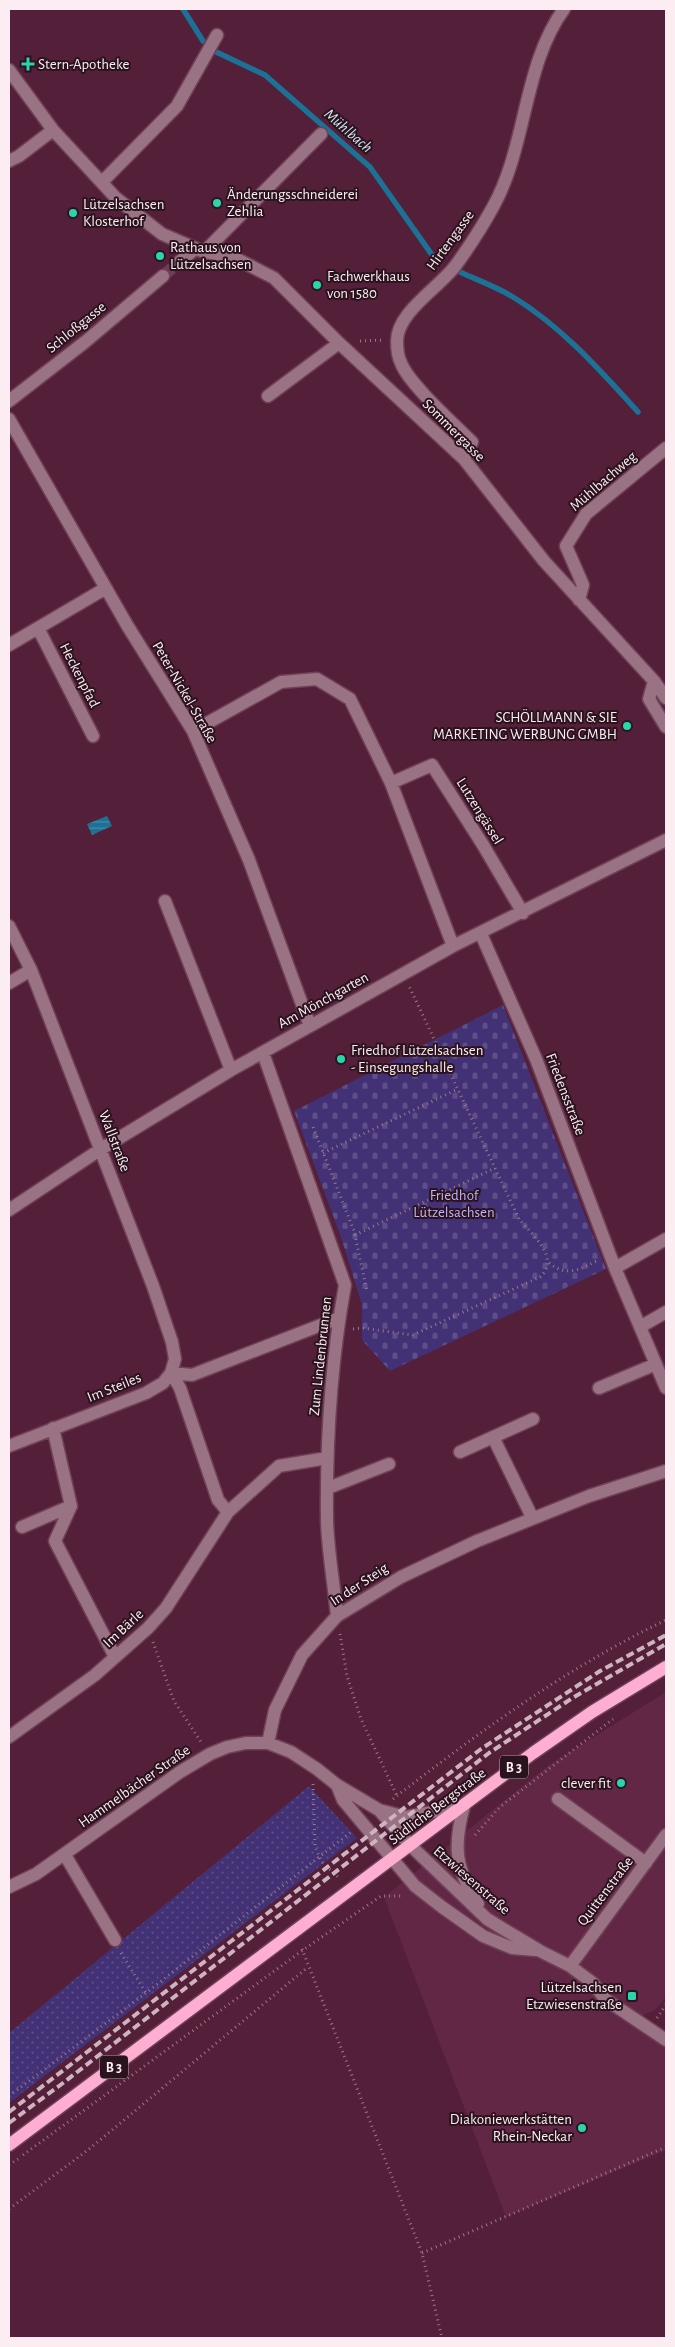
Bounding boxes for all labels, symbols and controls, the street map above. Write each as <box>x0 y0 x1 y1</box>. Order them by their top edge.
place label: Stern-Apotheke <box>38 57 129 72</box>
marker: Stern-Apotheke <box>22 58 34 70</box>
water label: Mühlbach <box>321 106 375 156</box>
place label: Änderungsschneiderei Zehlia <box>227 186 358 219</box>
place label: Lützelsachsen Klosterhof <box>83 197 165 229</box>
marker: Änderungsschneiderei Zehlia <box>211 197 223 209</box>
marker: Lützelsachsen Klosterhof <box>67 207 79 219</box>
street label: Hirtengasse <box>424 207 477 273</box>
place label: Rathaus von Lützelsachsen <box>170 240 252 272</box>
marker: Rathaus von Lützelsachsen <box>154 250 166 262</box>
place label: Fachwerkhaus von 1580 <box>327 269 410 301</box>
marker: Fachwerkhaus von 1580 <box>311 279 323 291</box>
street label: Schloßgasse <box>44 299 109 356</box>
street label: Sommergasse <box>419 396 488 465</box>
street label: Mühlbachweg <box>567 448 640 514</box>
street label: Peter-Nickel-Straße <box>150 639 220 746</box>
street label: Heckenpfad <box>57 640 102 710</box>
place label: SCHÖLLMANN & SIE MARKETING WERBUNG GMBH <box>433 708 617 742</box>
marker: SCHÖLLMANN & SIE MARKETING WERBUNG GMBH <box>621 720 633 732</box>
street label: Lutzengässel <box>453 775 506 847</box>
street label: Am Mönchgarten <box>275 969 371 1031</box>
place label: Friedhof Lützelsachsen - Einsegungshalle <box>351 1043 484 1075</box>
street label: Friedensstraße <box>543 1051 588 1137</box>
marker: Friedhof Lützelsachsen - Einsegungshalle <box>335 1053 347 1065</box>
street label: Wallstraße <box>96 1109 133 1174</box>
park label: Friedhof Lützelsachsen <box>413 1188 495 1220</box>
street label: Zum Lindenbrunnen <box>307 1296 334 1416</box>
street label: Im Steiles <box>85 1370 143 1405</box>
street label: In der Steig <box>328 1560 391 1609</box>
street label: Im Bärle <box>100 1606 146 1650</box>
street label: Hammelbächer Straße <box>76 1742 193 1831</box>
road number: B 3 <box>500 1755 528 1778</box>
street label: Südliche Bergstraße <box>386 1765 489 1848</box>
place label: clever fit <box>561 1776 611 1791</box>
marker: clever fit <box>615 1777 627 1789</box>
street label: Etzwiesenstraße <box>431 1843 513 1918</box>
street label: Quittenstraße <box>575 1854 636 1929</box>
place label: Lützelsachsen Etzwiesenstraße <box>526 1980 622 2012</box>
marker: Lützelsachsen Etzwiesenstraße <box>626 1990 638 2002</box>
road number: B 3 <box>100 2056 128 2078</box>
place label: Diakoniewerkstätten Rhein-Neckar <box>450 2112 572 2144</box>
marker: Diakoniewerkstätten Rhein-Neckar <box>576 2122 588 2134</box>

